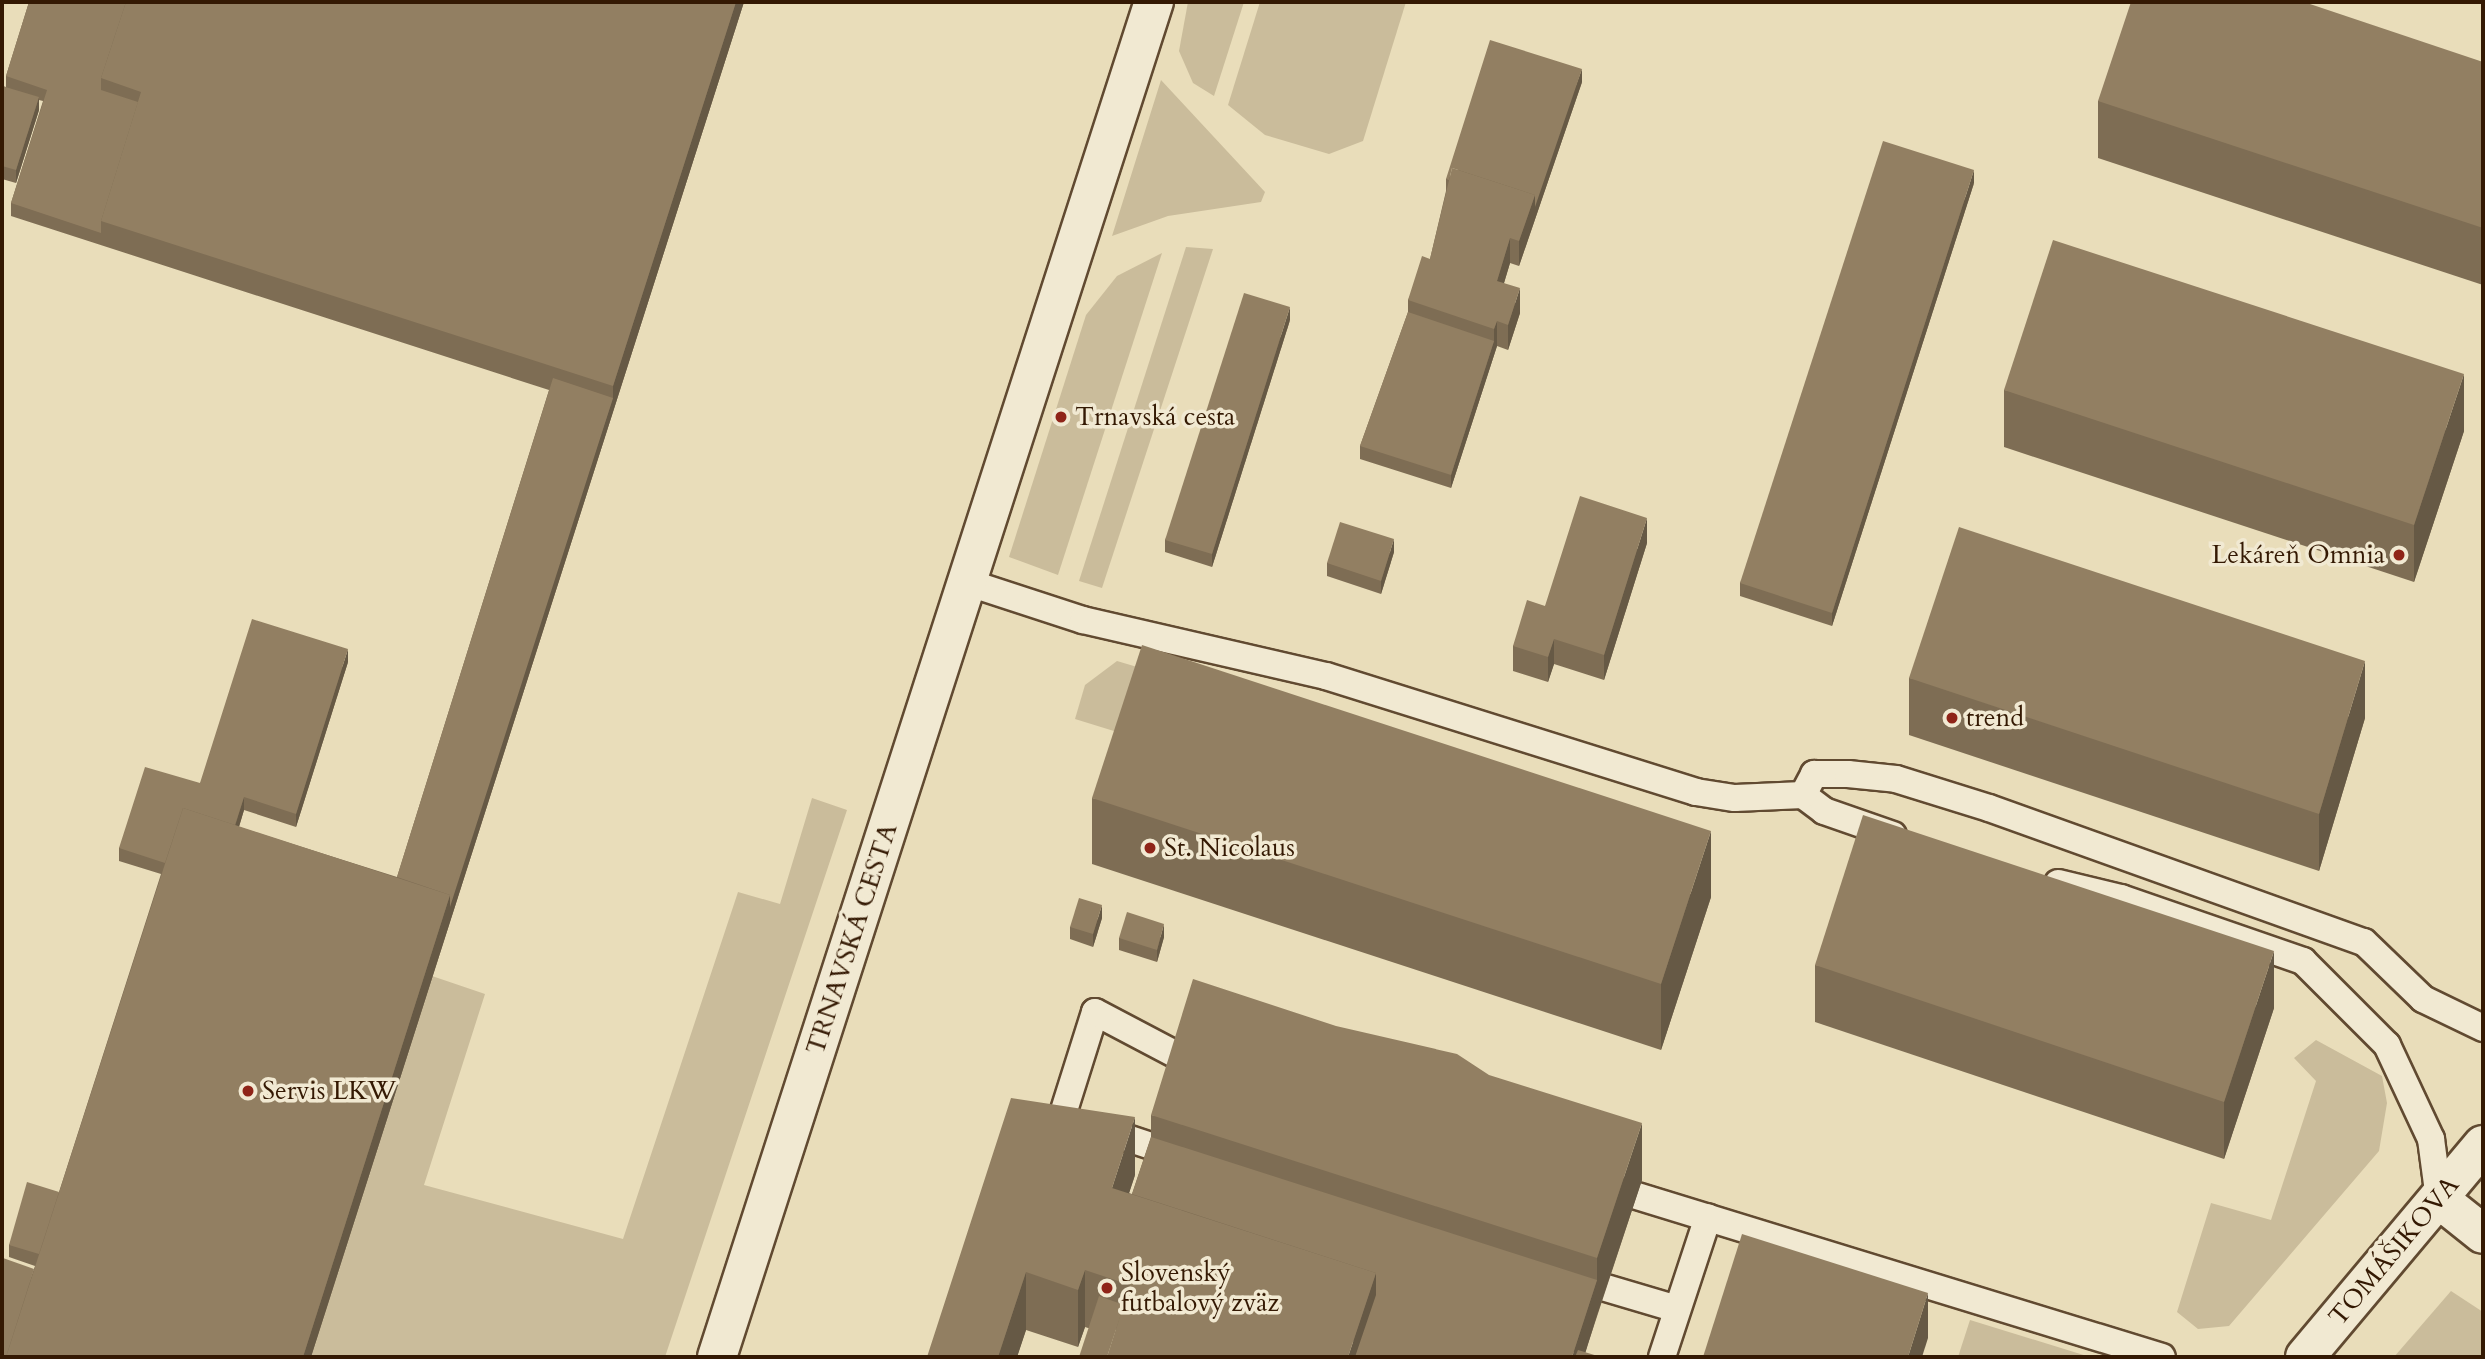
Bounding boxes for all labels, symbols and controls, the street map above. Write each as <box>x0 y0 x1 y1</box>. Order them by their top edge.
place label: Trnavská cesta <box>1075 401 1235 433</box>
marker: Trnavská cesta <box>1053 409 1069 425</box>
place label: Lekáreň Omnia <box>2211 539 2385 571</box>
marker: Lekáreň Omnia <box>2391 547 2407 563</box>
place label: trend <box>1966 702 2024 734</box>
marker: trend <box>1944 710 1960 726</box>
street label: TRNAVSKÁ CESTA <box>800 819 904 1059</box>
place label: St. Nicolaus <box>1164 832 1295 864</box>
marker: St. Nicolaus <box>1142 840 1158 856</box>
place label: Servis LKW <box>262 1075 396 1107</box>
marker: Servis LKW <box>240 1083 256 1099</box>
street label: TOMÁŠIKOVA <box>2322 1170 2466 1332</box>
place label: Slovenský futbalový zväz <box>1121 1257 1279 1318</box>
marker: Slovenský futbalový zväz <box>1099 1280 1115 1296</box>

